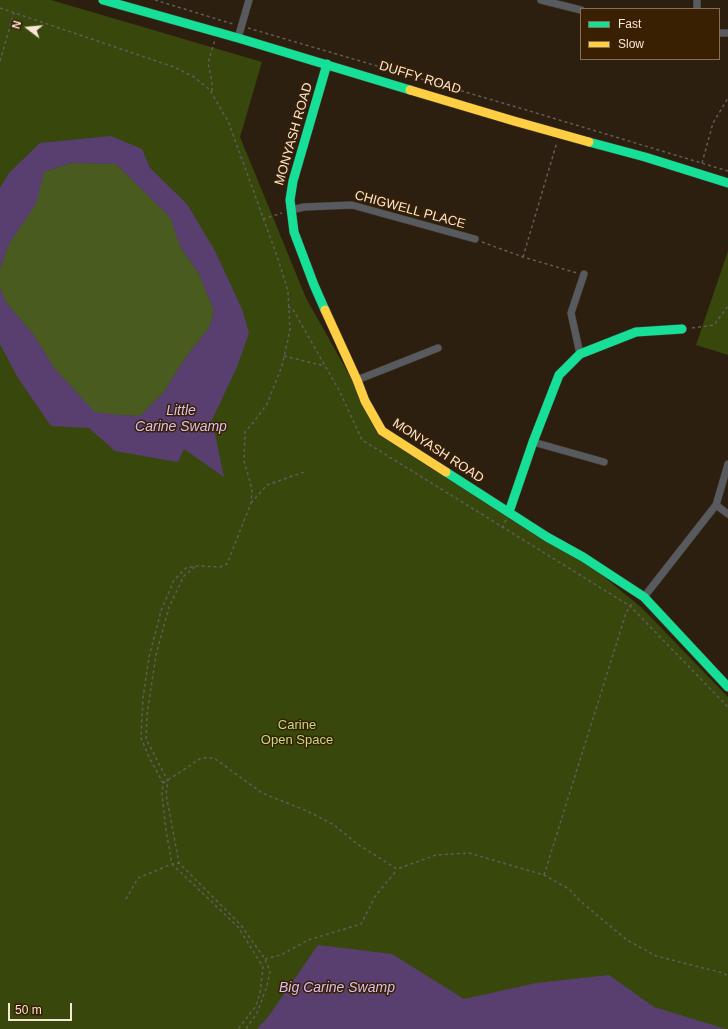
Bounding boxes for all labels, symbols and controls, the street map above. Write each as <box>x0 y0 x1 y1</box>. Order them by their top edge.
north arrow <box>8 8 48 48</box>
legend <box>580 8 720 60</box>
text: Fast <box>618 17 641 31</box>
text: N <box>10 19 23 30</box>
text: Slow <box>618 37 644 51</box>
street label: DUFFY ROAD <box>377 58 463 98</box>
street label: MONYASH ROAD <box>272 81 316 187</box>
street label: CHIGWELL PLACE <box>353 188 467 232</box>
water label: Little Carine Swamp <box>135 403 227 436</box>
street label: MONYASH ROAD <box>389 416 487 486</box>
park label: Carine Open Space <box>261 717 333 748</box>
water label: Big Carine Swamp <box>279 980 395 996</box>
scale bar <box>10 995 74 1021</box>
text: 50 m <box>15 1003 42 1017</box>

